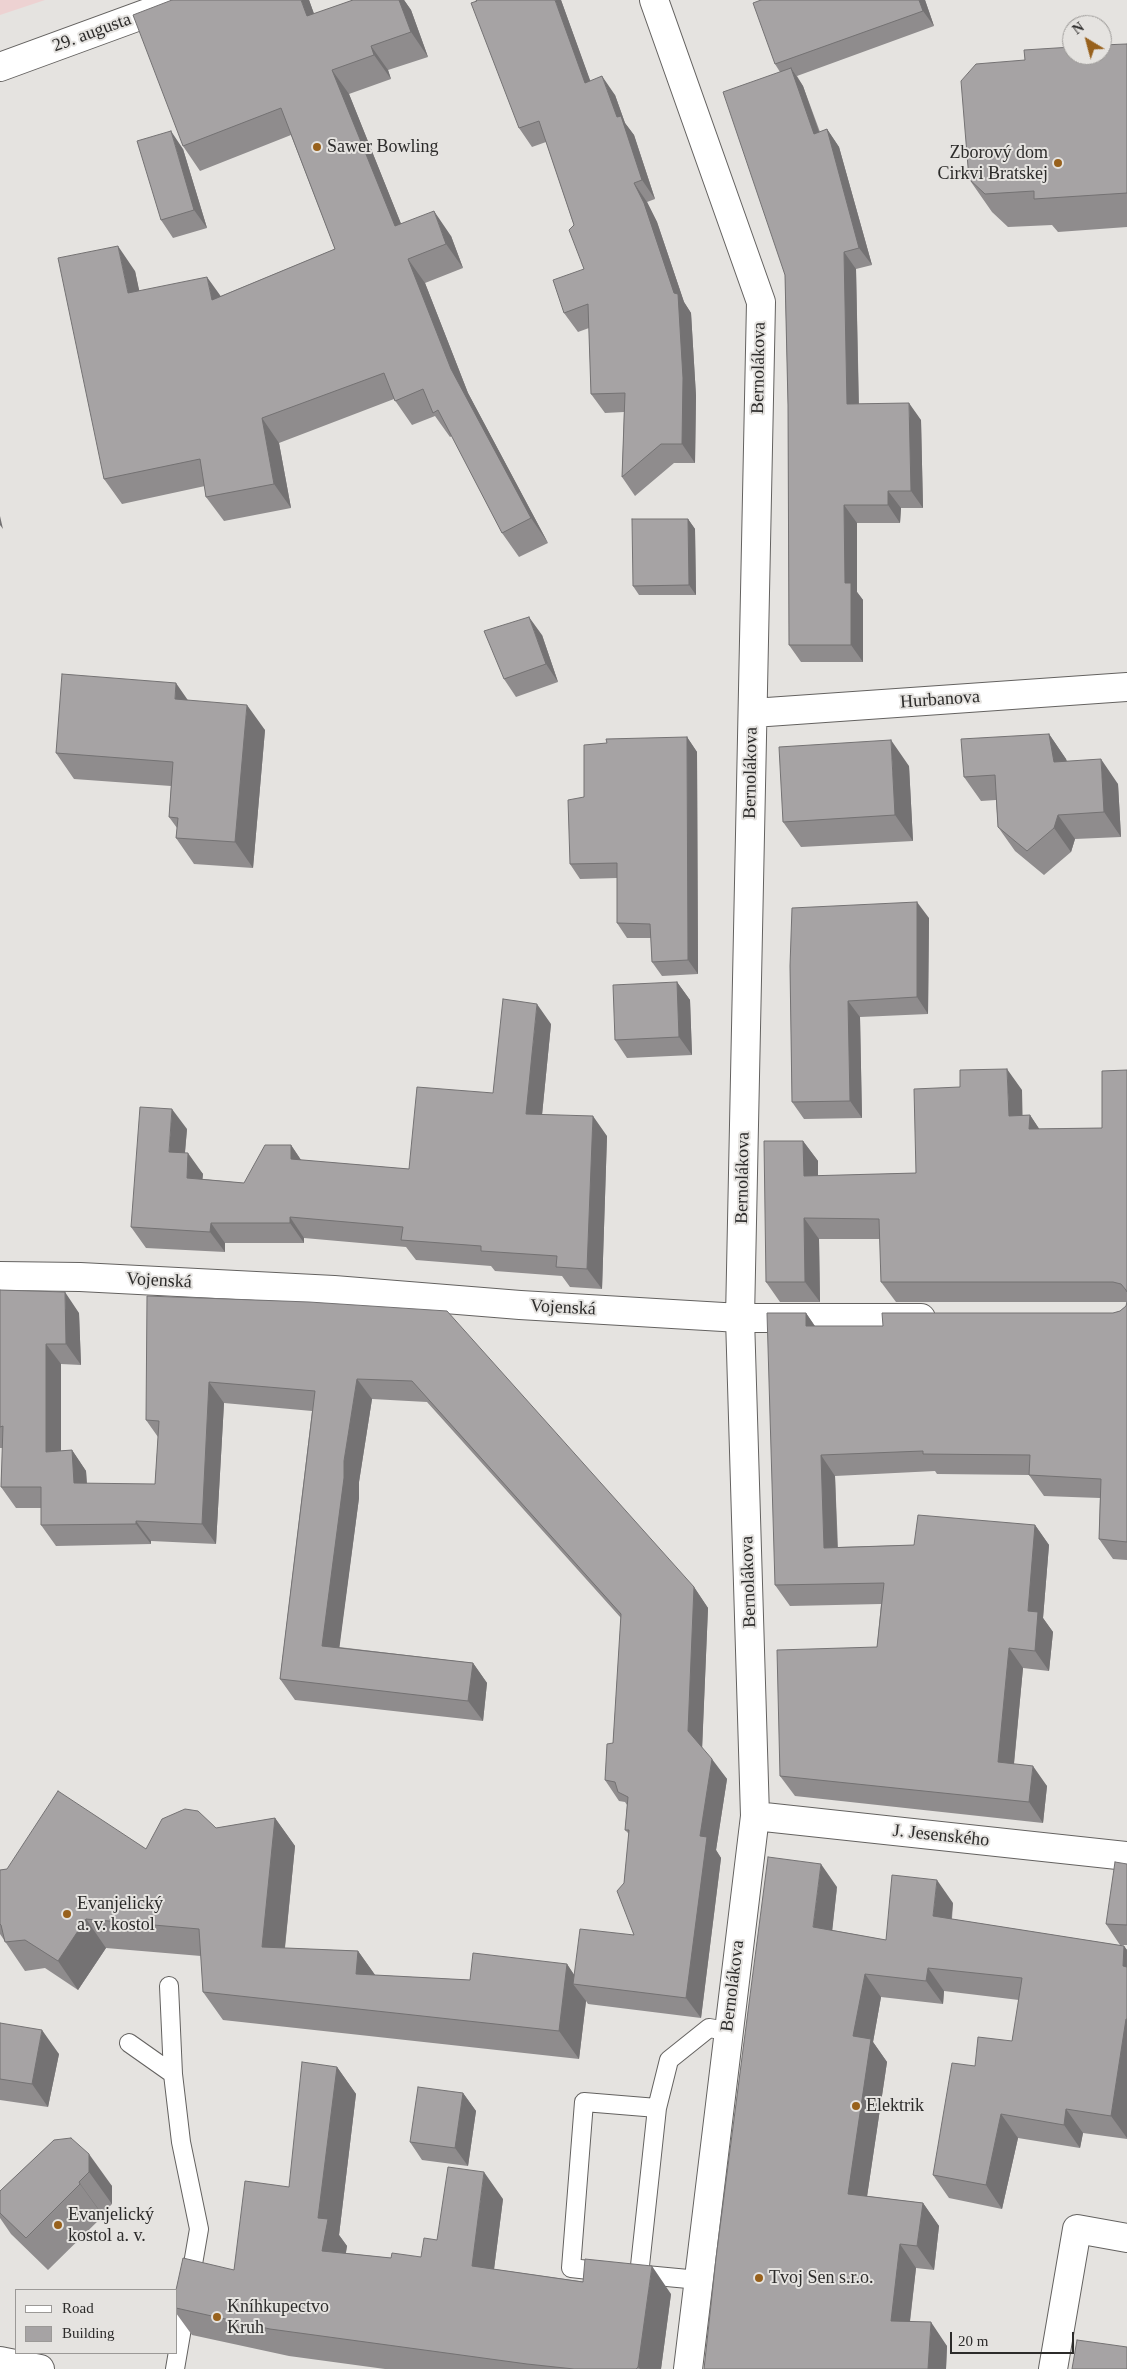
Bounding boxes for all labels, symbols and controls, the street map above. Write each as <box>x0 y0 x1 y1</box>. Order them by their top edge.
street label: 29. augusta <box>50 9 134 57</box>
north arrow <box>1062 15 1112 65</box>
text: N <box>1070 19 1087 37</box>
place label: Sawer Bowling <box>327 136 438 158</box>
marker: Sawer Bowling <box>311 141 323 153</box>
place label: Zborový dom Cirkvi Bratskej <box>938 142 1048 184</box>
marker: Zborový dom Cirkvi Bratskej <box>1052 157 1064 169</box>
street label: Bernolákova <box>747 322 771 414</box>
street label: Hurbanova <box>899 686 981 714</box>
street label: Bernolákova <box>739 727 763 819</box>
street label: Bernolákova <box>731 1132 755 1224</box>
street label: Vojenská <box>126 1268 192 1294</box>
street label: Vojenská <box>530 1295 596 1321</box>
street label: Bernolákova <box>737 1536 761 1628</box>
street label: J. Jesenského <box>892 1820 990 1852</box>
place label: Evanjelický a. v. kostol <box>77 1893 163 1936</box>
marker: Evanjelický a. v. kostol <box>61 1908 73 1920</box>
street label: Bernolákova <box>717 1939 749 2033</box>
place label: Elektrik <box>866 2095 924 2117</box>
marker: Elektrik <box>850 2100 862 2112</box>
place label: Evanjelický kostol a. v. <box>68 2204 154 2246</box>
marker: Evanjelický kostol a. v. <box>52 2219 64 2231</box>
place label: Tvoj Sen s.r.o. <box>769 2267 874 2289</box>
marker: Tvoj Sen s.r.o. <box>753 2272 765 2284</box>
legend <box>15 2289 178 2354</box>
place label: Kníhkupectvo Kruh <box>227 2296 329 2338</box>
text: Road <box>62 2300 94 2316</box>
marker: Kníhkupectvo Kruh <box>211 2311 223 2323</box>
scale bar <box>952 2322 1076 2354</box>
text: Building <box>62 2325 115 2341</box>
text: 20 m <box>958 2333 988 2349</box>

